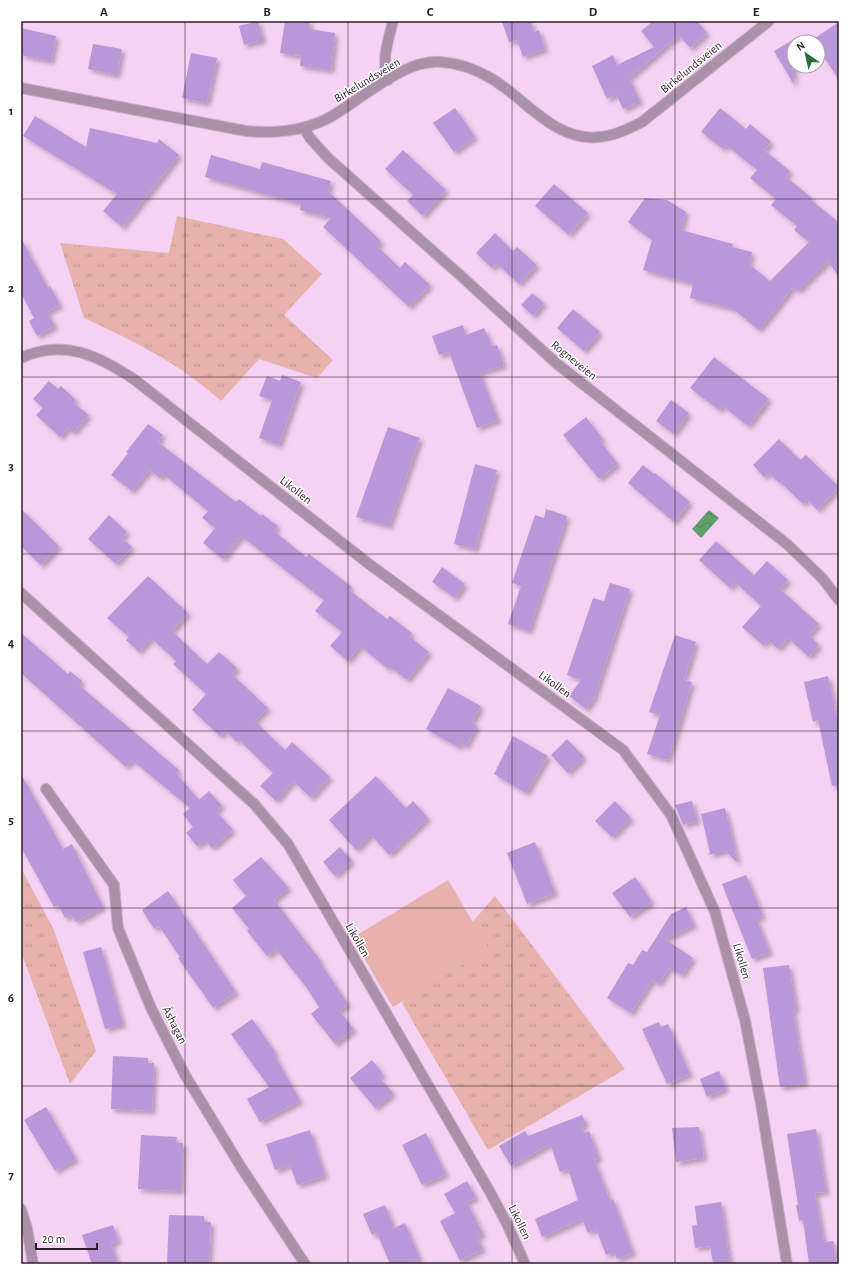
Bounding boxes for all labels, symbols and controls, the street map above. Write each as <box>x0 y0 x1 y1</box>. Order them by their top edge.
text: A <box>100 6 108 19</box>
text: B <box>263 6 271 19</box>
text: C <box>427 6 434 19</box>
text: D <box>589 6 598 19</box>
text: E <box>753 6 760 19</box>
north arrow <box>786 34 826 74</box>
street label: Birkelundsveien <box>658 39 724 95</box>
text: N <box>794 39 807 53</box>
street label: Birkelundsveien <box>332 56 402 104</box>
text: 1 <box>9 105 13 118</box>
text: 2 <box>8 282 14 295</box>
street label: Rogneveien <box>549 338 599 382</box>
text: 3 <box>8 460 14 473</box>
street label: Likollen <box>278 474 314 506</box>
text: 4 <box>8 637 15 650</box>
street label: Likollen <box>537 668 573 700</box>
text: 5 <box>8 814 14 827</box>
street label: Likollen <box>344 921 372 959</box>
street label: Likollen <box>731 942 753 980</box>
text: 6 <box>8 992 14 1005</box>
street label: Åshagan <box>160 1003 191 1046</box>
text: 7 <box>8 1169 14 1182</box>
street label: Likollen <box>507 1203 533 1241</box>
scale bar <box>36 1225 97 1251</box>
text: 20 m <box>42 1233 65 1245</box>

